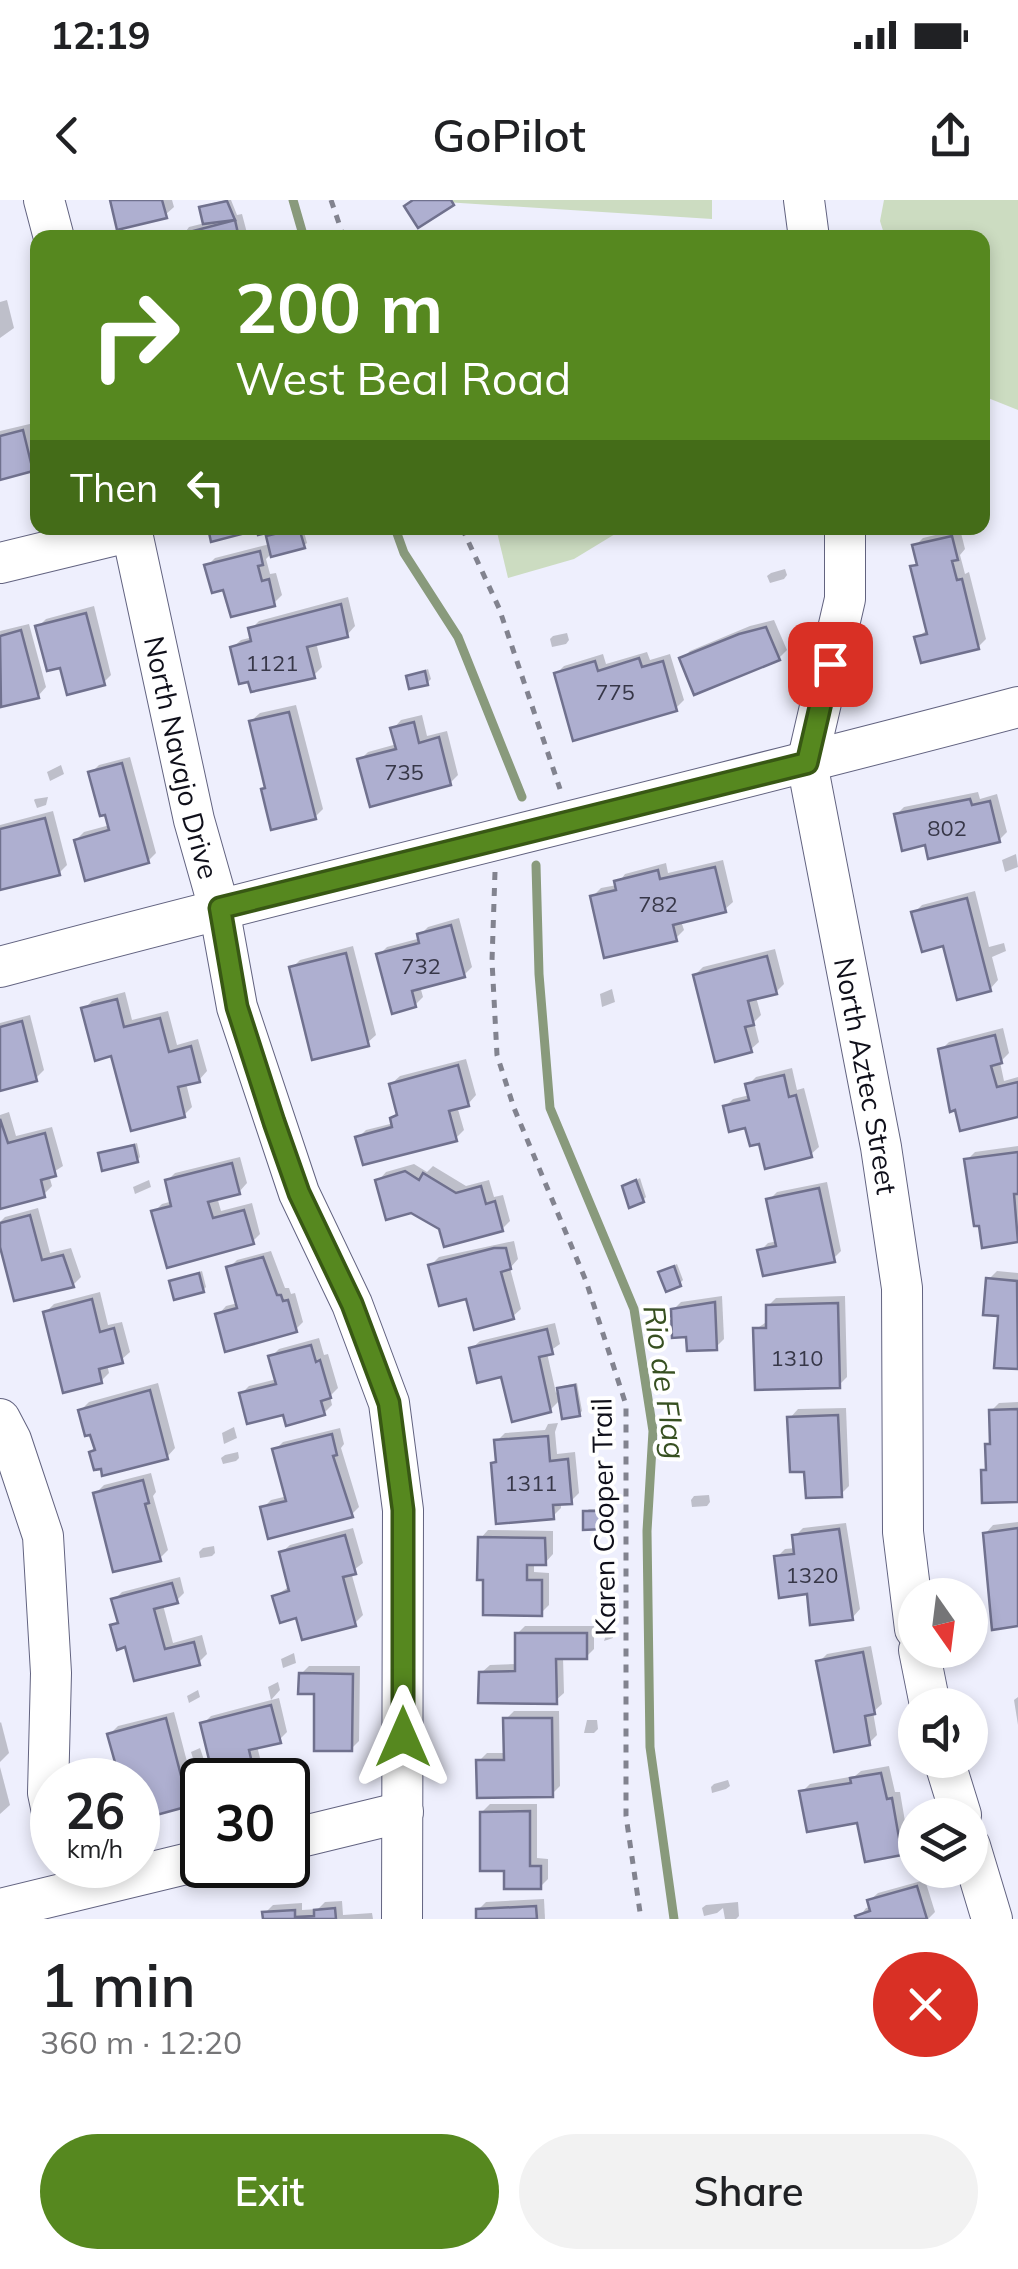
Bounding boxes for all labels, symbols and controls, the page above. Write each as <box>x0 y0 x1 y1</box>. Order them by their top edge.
text: 12:19 <box>50 11 151 59</box>
text: GoPilot <box>432 107 586 163</box>
icon: back <box>40 108 95 163</box>
icon: share <box>923 108 978 163</box>
text: 200 m <box>235 263 443 351</box>
icon: right <box>70 270 200 400</box>
text: West Beal Road <box>235 350 571 406</box>
icon: left <box>178 460 233 515</box>
text: Then <box>70 464 158 512</box>
pin <box>788 622 873 707</box>
street label: North Navajo Drive <box>137 633 227 883</box>
icon: arrive <box>803 637 858 692</box>
house number: 1121 <box>246 649 298 677</box>
house number: 775 <box>595 678 635 706</box>
house number: 735 <box>384 758 424 786</box>
house number: 802 <box>927 814 967 842</box>
house number: 782 <box>638 890 678 918</box>
house number: 732 <box>401 952 441 980</box>
street label: North Aztec Street <box>827 955 905 1197</box>
water label: Rio de Flag <box>635 1303 695 1461</box>
house number: 1310 <box>771 1344 823 1372</box>
street label: Karen Cooper Trail <box>583 1398 623 1636</box>
house number: 1311 <box>505 1469 557 1497</box>
house number: 1320 <box>786 1561 838 1589</box>
north arrow <box>898 1578 988 1668</box>
map controls <box>898 1578 988 1888</box>
position arrow <box>351 1685 455 1789</box>
button: sound <box>898 1688 988 1778</box>
speed limit sign: 30 <box>180 1758 310 1888</box>
text: 26 <box>65 1779 125 1842</box>
button: layers <box>898 1798 988 1888</box>
text: km/h <box>67 1833 123 1864</box>
text: 1 min <box>40 1947 196 2022</box>
button: close <box>873 1952 978 2057</box>
text: 360 m · 12:20 <box>40 2022 242 2062</box>
button: Exit <box>40 2134 499 2249</box>
button: Share <box>519 2134 978 2249</box>

